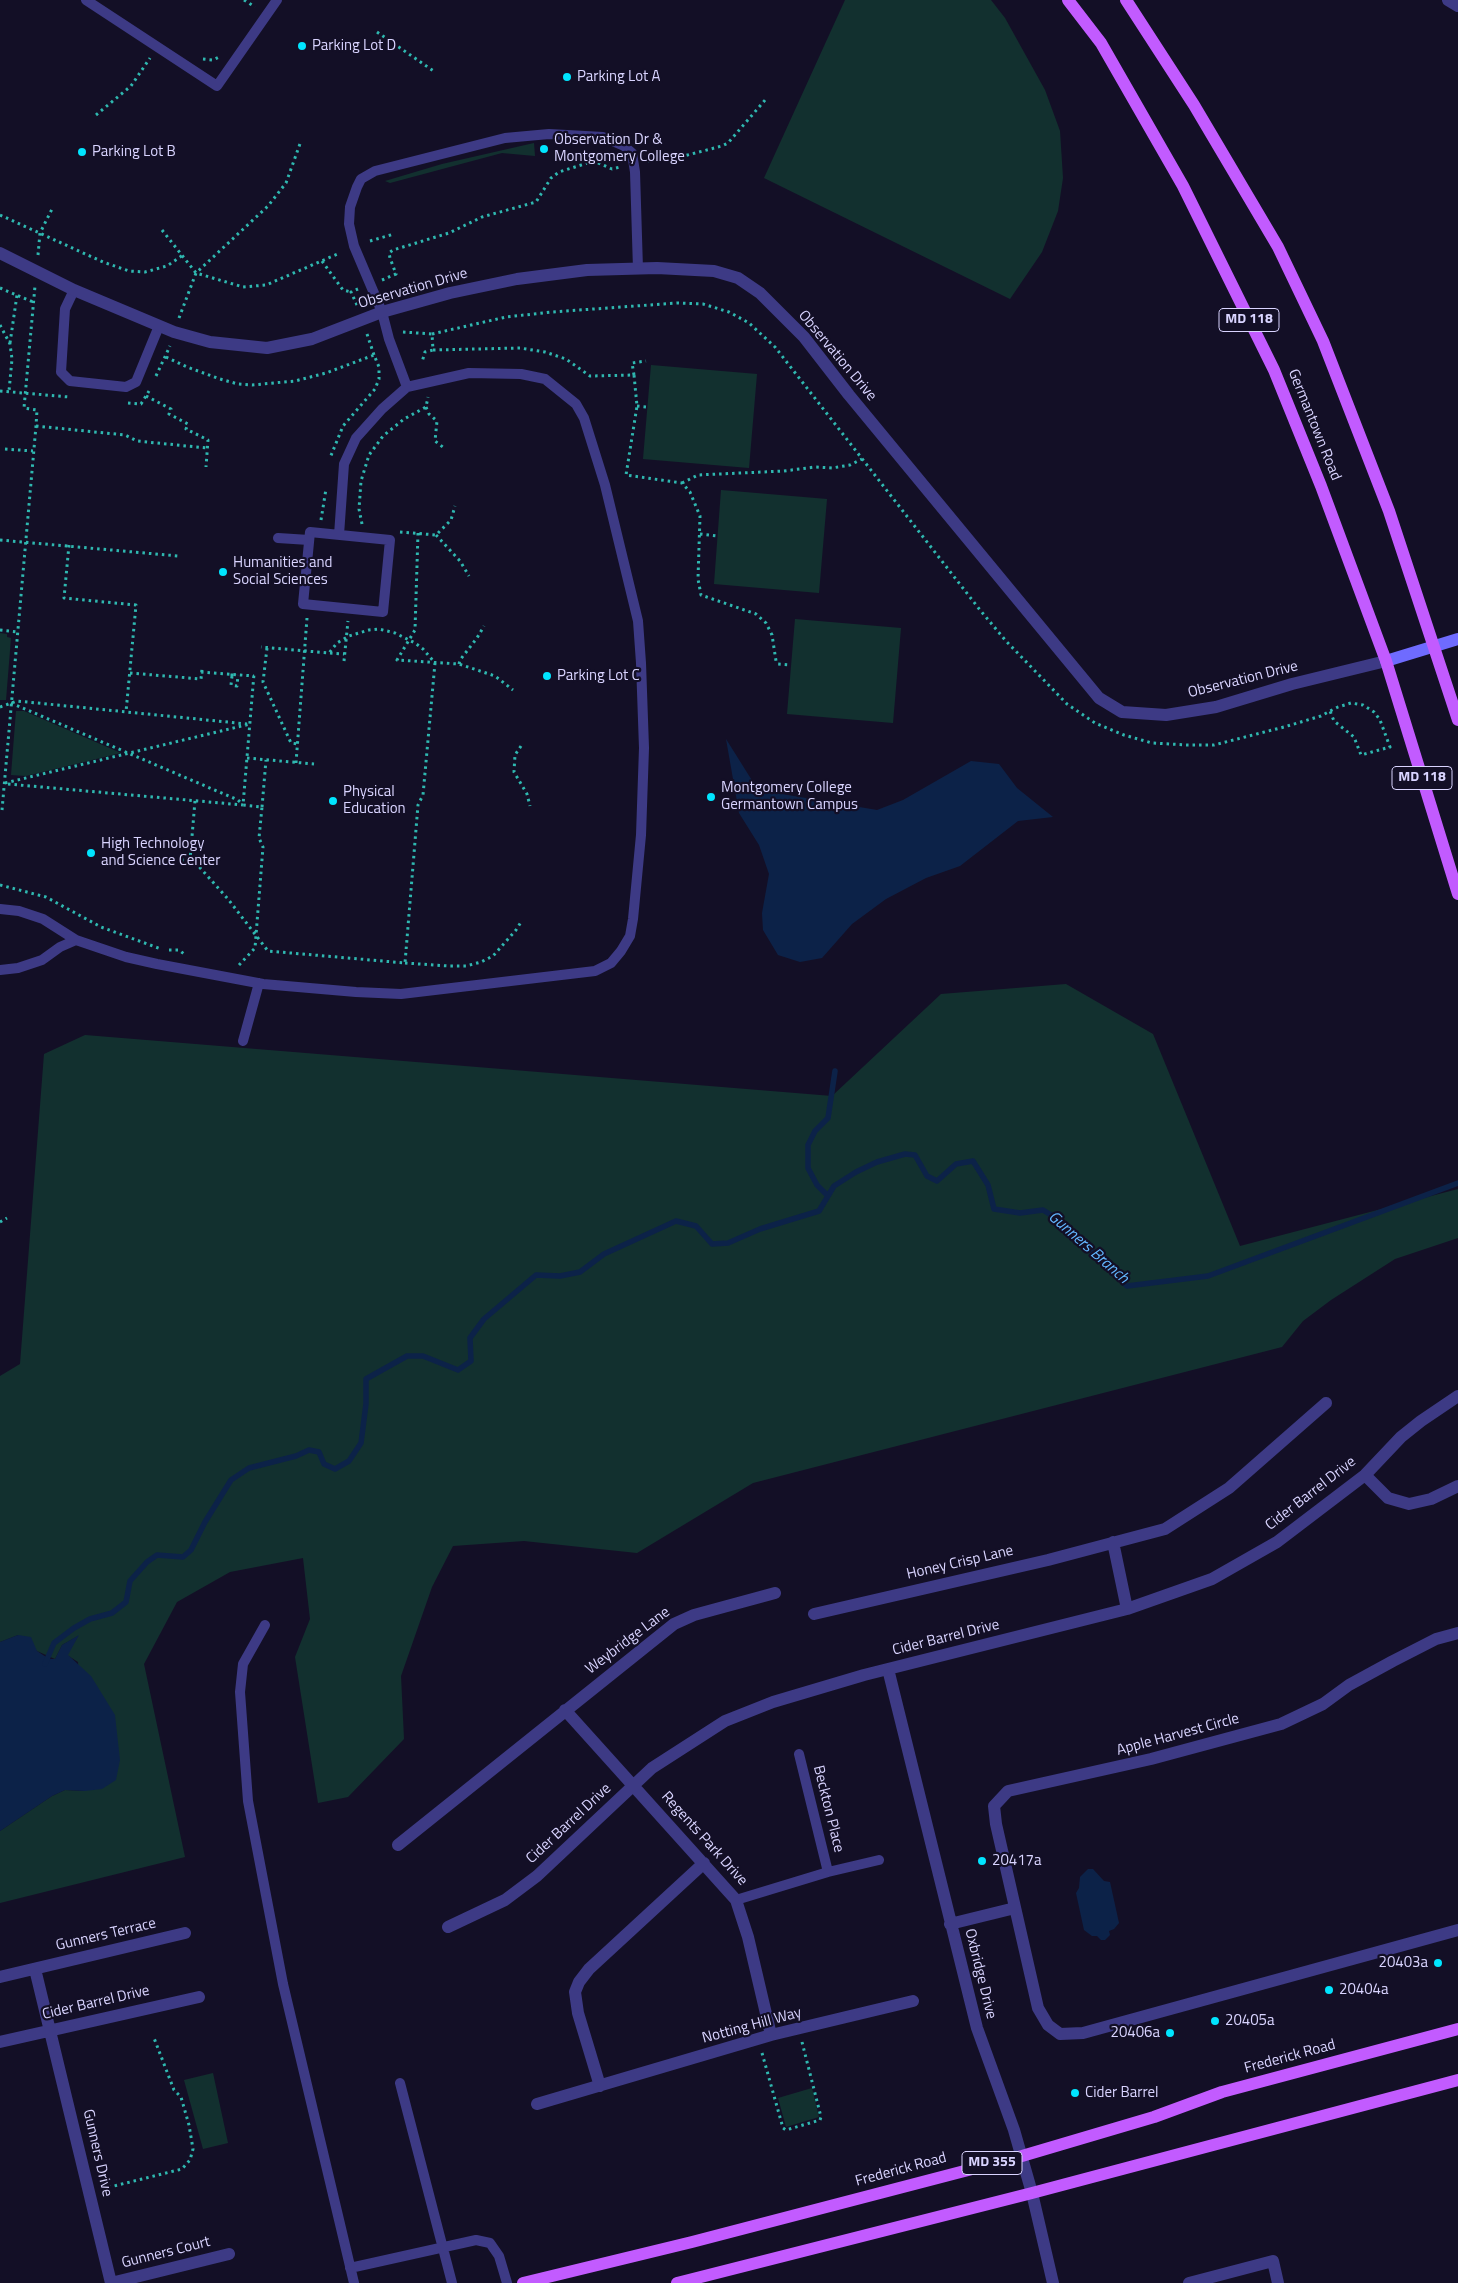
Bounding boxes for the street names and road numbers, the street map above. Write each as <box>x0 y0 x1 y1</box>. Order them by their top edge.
street label: Observation Drive <box>356 265 470 313</box>
street label: Observation Drive <box>794 307 880 405</box>
road number: MD 118 <box>1219 308 1279 332</box>
street label: Germantown Road <box>1283 367 1345 483</box>
street label: Observation Drive <box>1186 658 1300 702</box>
road number: MD 118 <box>1392 766 1452 790</box>
street label: Cider Barrel Drive <box>1262 1453 1360 1535</box>
street label: Honey Crisp Lane <box>905 1542 1015 1584</box>
street label: Weybridge Lane <box>582 1603 674 1679</box>
street label: Cider Barrel Drive <box>891 1616 1001 1660</box>
street label: Apple Harvest Circle <box>1115 1710 1241 1760</box>
street label: Beckton Place <box>809 1764 847 1854</box>
street label: Cider Barrel Drive <box>523 1780 615 1868</box>
street label: Regents Park Drive <box>657 1788 751 1890</box>
street label: Gunners Terrace <box>54 1915 158 1955</box>
street label: Oxbridge Drive <box>960 1927 1000 2021</box>
street label: Cider Barrel Drive <box>41 1982 151 2024</box>
street label: Notting Hill Way <box>700 2004 804 2048</box>
street label: Frederick Road <box>1242 2036 1338 2078</box>
street label: Gunners Drive <box>78 2108 116 2198</box>
street label: Frederick Road <box>853 2149 949 2191</box>
road number: MD 355 <box>962 2152 1022 2174</box>
street label: Gunners Court <box>120 2233 212 2273</box>

